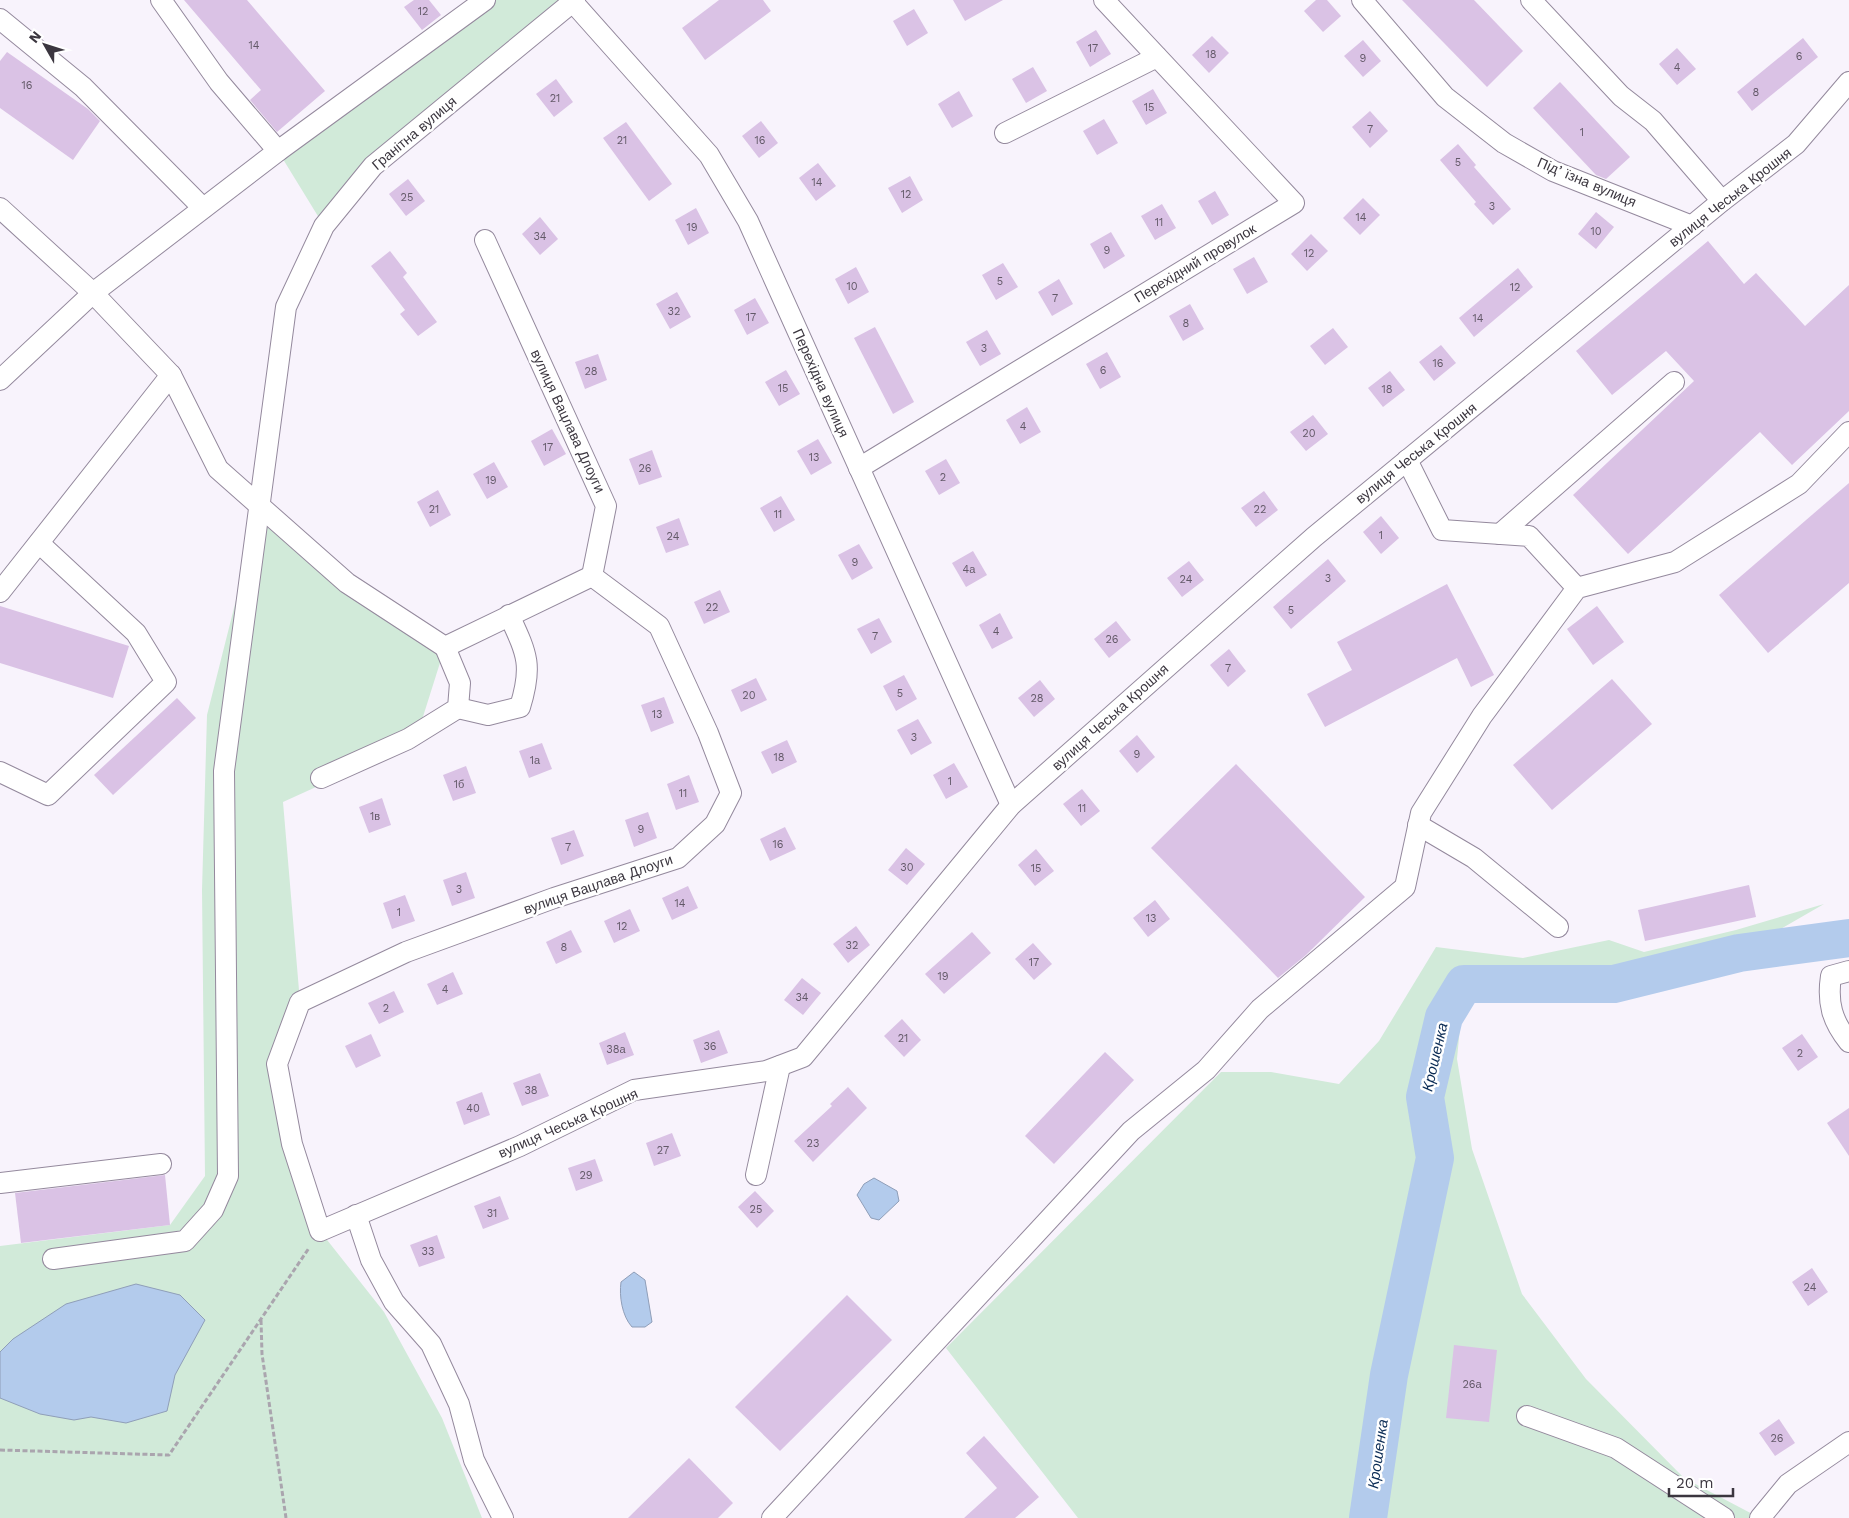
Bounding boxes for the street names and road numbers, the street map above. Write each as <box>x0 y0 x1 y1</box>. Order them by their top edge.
street label: Гранітна вулиця <box>369 93 459 173</box>
street label: вулиця Чеська Крошня <box>1666 144 1794 250</box>
street label: Підʼїзна вулиця <box>1535 154 1639 210</box>
street label: Перехідний провулок <box>1131 220 1259 306</box>
street label: Перехідна вулиця <box>790 326 852 440</box>
street label: вулиця Вацлава Длоуги <box>528 347 608 495</box>
street label: вулиця Чеська Крошня <box>1352 399 1480 507</box>
street label: вулиця Чеська Крошня <box>1049 661 1171 773</box>
street label: вулиця Вацлава Длоуги <box>521 851 675 917</box>
street label: вулиця Чеська Крошня <box>496 1085 640 1161</box>

